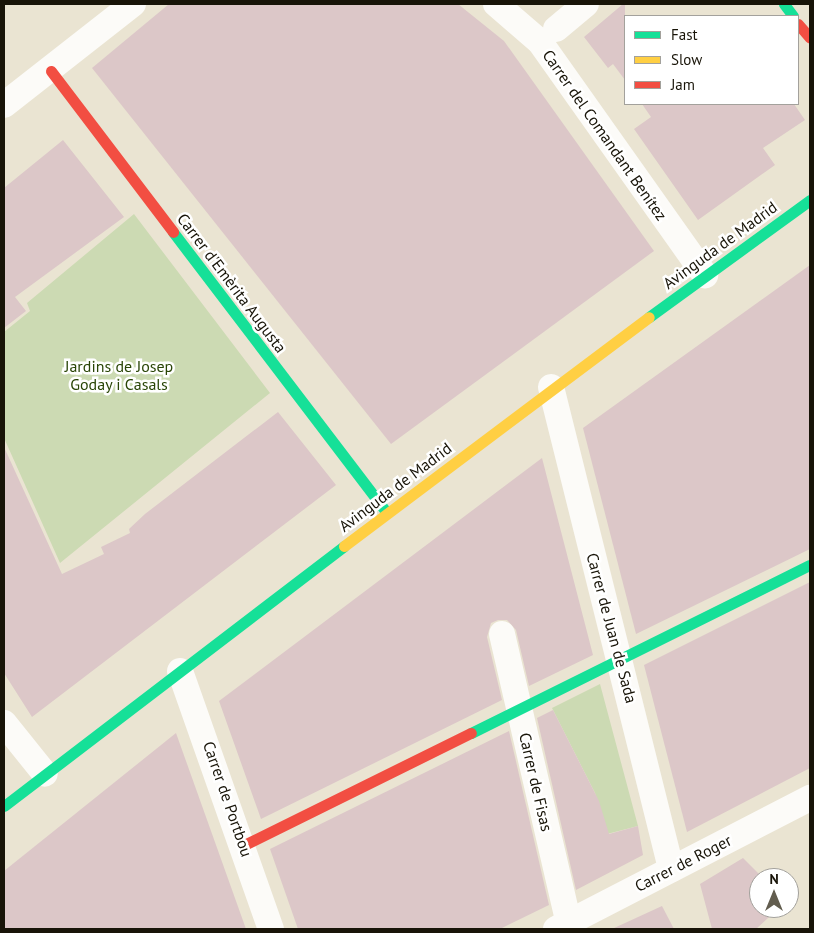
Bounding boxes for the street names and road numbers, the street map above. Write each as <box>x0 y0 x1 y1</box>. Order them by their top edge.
street label: Carrer del Comandant Benítez <box>539 46 671 224</box>
street label: Avinguda de Madrid <box>659 197 781 293</box>
street label: Carrer d'Emèrita Augusta <box>173 209 291 357</box>
street label: Avinguda de Madrid <box>335 438 455 536</box>
street label: Carrer de Juan de Sada <box>583 551 641 705</box>
street label: Carrer de Fisas <box>515 731 557 833</box>
street label: Carrer de Portbou <box>199 739 257 859</box>
street label: Carrer de Roger <box>631 830 735 896</box>

